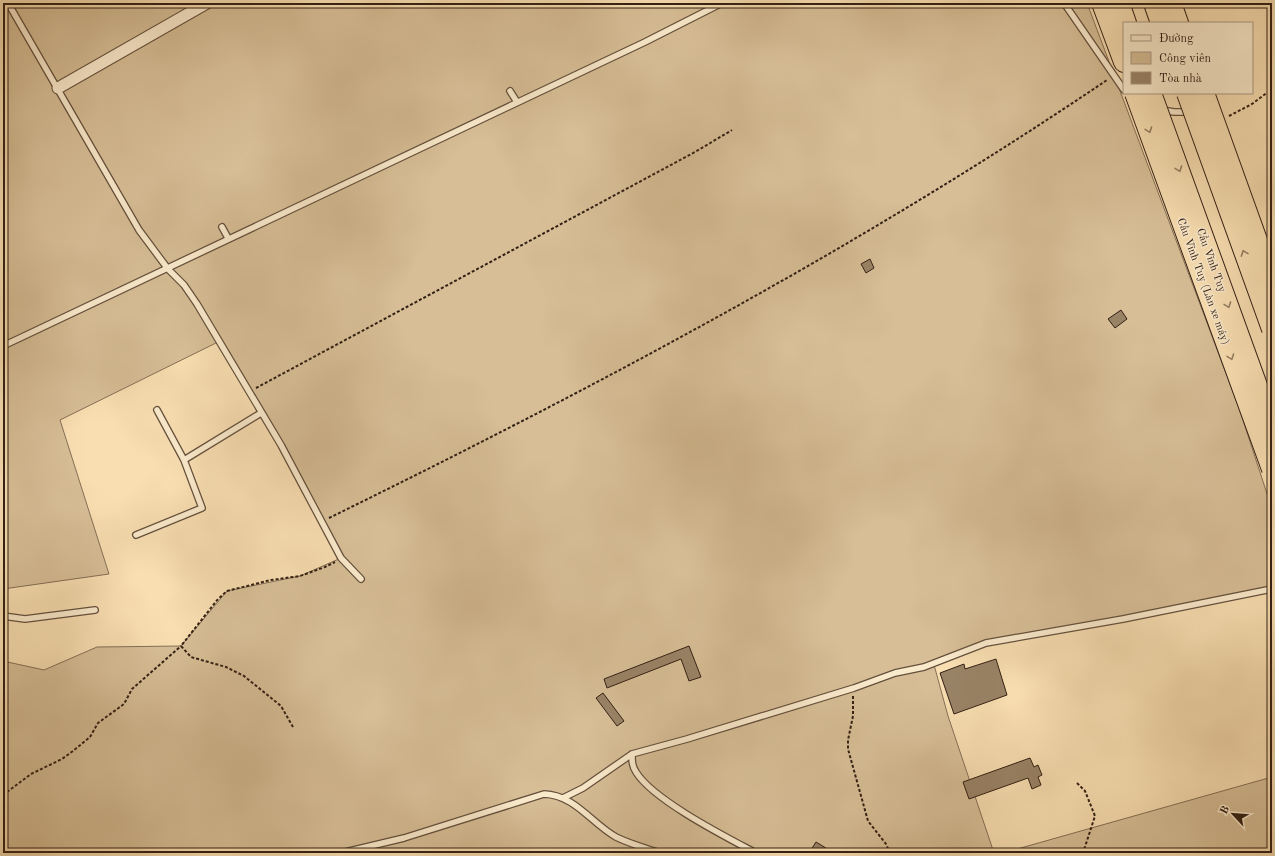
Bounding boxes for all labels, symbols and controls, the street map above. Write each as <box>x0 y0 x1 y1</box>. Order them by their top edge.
legend <box>1123 22 1253 94</box>
text: Đường <box>1159 33 1194 45</box>
text: Công viên <box>1159 53 1211 65</box>
text: Tòa nhà <box>1159 73 1202 85</box>
one-way arrow <box>1144 126 1152 133</box>
one-way arrow <box>1174 166 1182 173</box>
street label: Cầu Vĩnh Tuy (Làn xe máy) <box>1175 216 1232 346</box>
street label: Cầu Vĩnh Tuy <box>1194 227 1228 294</box>
one-way arrow <box>1241 249 1249 256</box>
one-way arrow <box>1223 301 1231 308</box>
one-way arrow <box>1227 353 1235 360</box>
north arrow <box>1213 794 1253 834</box>
text: B <box>1219 804 1232 816</box>

